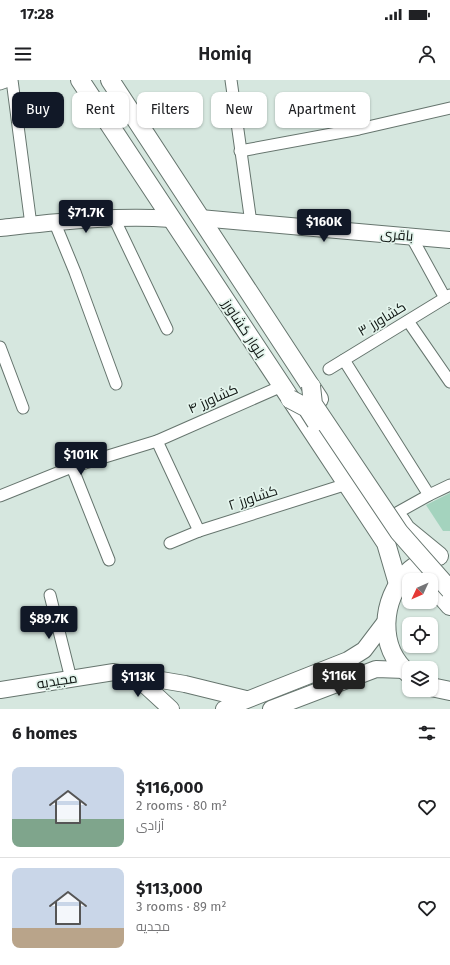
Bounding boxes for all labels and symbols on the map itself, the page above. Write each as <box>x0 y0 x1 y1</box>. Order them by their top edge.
pin: $71.7K <box>53 200 119 234</box>
pin: $160K <box>296 209 352 243</box>
street label: باقری <box>380 225 414 245</box>
street label: بلوار کشاورز <box>218 295 269 362</box>
street label: کشاورز ۳ <box>355 298 409 340</box>
street label: کشاورز ۴ <box>185 380 241 418</box>
pin: $101K <box>53 442 109 476</box>
street label: کشاورز ۲ <box>226 482 280 514</box>
north arrow <box>402 573 438 609</box>
pin: $89.7K <box>16 606 82 640</box>
pin: $116K <box>311 663 367 697</box>
pin: $113K <box>110 664 166 698</box>
street label: مجیدیه <box>35 669 79 693</box>

